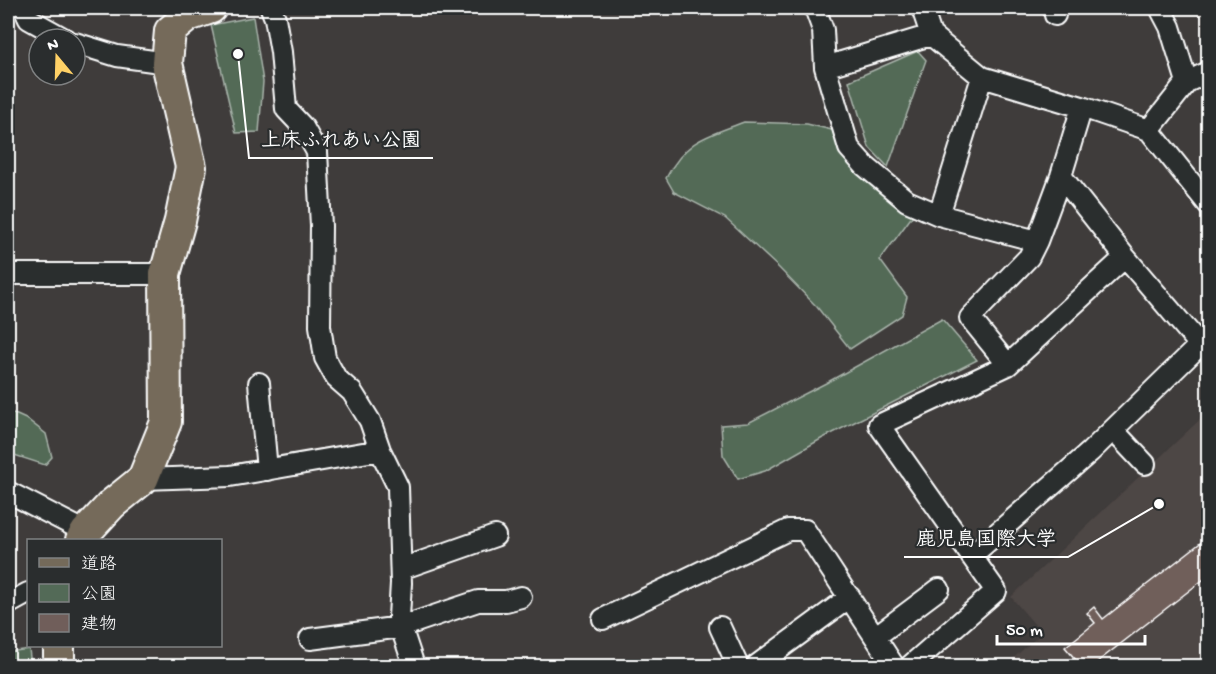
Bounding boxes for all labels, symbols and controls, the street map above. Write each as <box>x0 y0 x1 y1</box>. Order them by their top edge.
north arrow <box>27 27 87 87</box>
text: N <box>45 35 62 57</box>
callout: 上床ふれあい公園 <box>249 120 433 158</box>
text: 上床ふれあい公園 <box>261 130 421 154</box>
callout: 鹿児島国際大学 <box>904 519 1068 557</box>
text: 鹿児島国際大学 <box>916 528 1056 553</box>
legend <box>27 539 222 647</box>
text: 道路 <box>81 554 117 576</box>
text: 公園 <box>81 585 117 606</box>
scale bar <box>997 608 1146 646</box>
text: 建物 <box>81 614 117 636</box>
text: 50 m <box>1006 621 1043 642</box>

